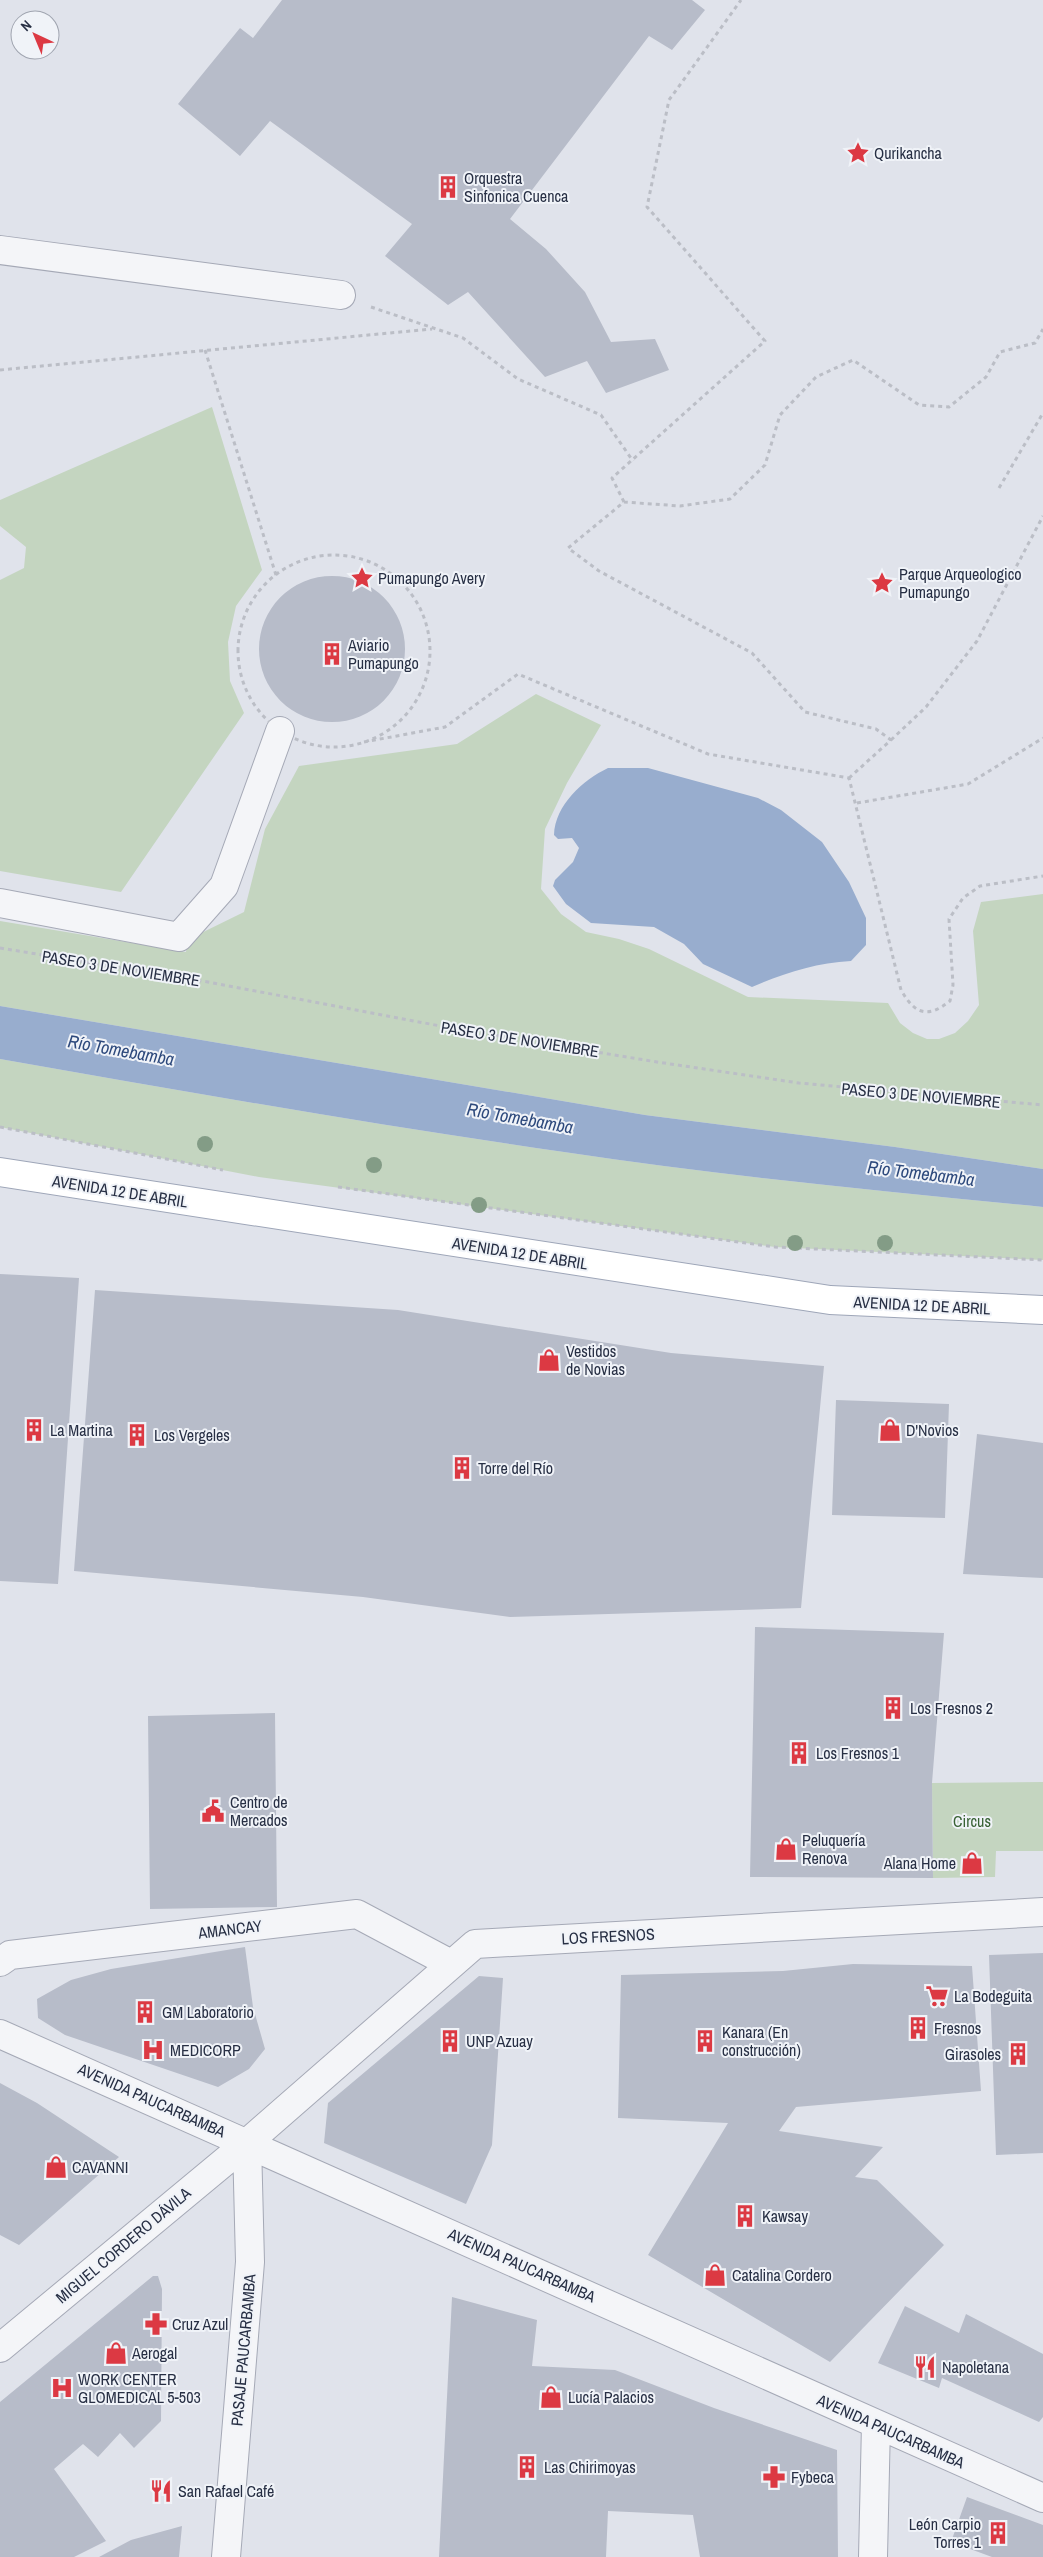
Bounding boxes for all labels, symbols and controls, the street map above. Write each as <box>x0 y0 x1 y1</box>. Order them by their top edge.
north arrow <box>10 10 60 60</box>
text: N <box>17 16 35 35</box>
place icon: Qurikancha <box>845 140 871 166</box>
place label: Qurikancha <box>874 142 943 164</box>
place label: Orquestra Sinfonica Cuenca <box>464 167 569 207</box>
building icon: Orquestra Sinfonica Cuenca <box>435 174 461 200</box>
place label: Parque Arqueologico Pumapungo <box>899 563 1022 603</box>
place icon: Pumapungo Avery <box>349 565 375 591</box>
place label: Pumapungo Avery <box>378 567 485 589</box>
place icon: Parque Arqueologico Pumapungo <box>869 570 895 596</box>
place label: Aviario Pumapungo <box>347 634 419 674</box>
building icon: Aviario Pumapungo <box>319 641 345 667</box>
street label: PASEO 3 DE NOVIEMBRE <box>41 945 201 991</box>
street label: PASEO 3 DE NOVIEMBRE <box>440 1016 600 1062</box>
water label: Río Tomebamba <box>66 1028 176 1072</box>
street label: PASEO 3 DE NOVIEMBRE <box>841 1077 1001 1113</box>
water label: Río Tomebamba <box>465 1096 575 1140</box>
water label: Río Tomebamba <box>866 1154 976 1192</box>
street label: AVENIDA 12 DE ABRIL <box>50 1169 190 1213</box>
street label: AVENIDA 12 DE ABRIL <box>450 1231 590 1275</box>
street label: AVENIDA 12 DE ABRIL <box>852 1290 992 1320</box>
place label: Vestidos de Novias <box>566 1340 625 1380</box>
shop icon: Vestidos de Novias <box>536 1347 562 1373</box>
building icon: La Martina <box>21 1417 47 1443</box>
shop icon: D'Novios <box>877 1417 903 1443</box>
place label: La Martina <box>50 1419 113 1441</box>
place label: D'Novios <box>906 1419 959 1441</box>
building icon: Los Vergeles <box>124 1422 150 1448</box>
place label: Los Vergeles <box>154 1424 230 1446</box>
building icon: Torre del Río <box>449 1455 475 1481</box>
place label: Torre del Río <box>478 1457 553 1479</box>
building icon: Los Fresnos 2 <box>880 1695 906 1721</box>
place label: Los Fresnos 2 <box>910 1697 993 1719</box>
building icon: Los Fresnos 1 <box>786 1740 812 1766</box>
place label: Los Fresnos 1 <box>816 1742 900 1764</box>
place label: Centro de Mercados <box>230 1791 288 1831</box>
public building icon: Centro de Mercados <box>200 1798 226 1824</box>
park label: Circus <box>953 1810 991 1832</box>
place label: Peluquería Renova <box>802 1829 866 1869</box>
shop icon: Peluquería Renova <box>773 1836 799 1862</box>
shop icon: Alana Home <box>959 1850 985 1876</box>
place label: Alana Home <box>883 1852 956 1874</box>
street label: AMANCAY <box>196 1914 263 1944</box>
street label: LOS FRESNOS <box>561 1923 655 1949</box>
supermarket icon: La Bodeguita <box>924 1983 950 2009</box>
place label: La Bodeguita <box>954 1985 1033 2007</box>
building icon: GM Laboratorio <box>132 1999 158 2025</box>
place label: GM Laboratorio <box>162 2001 254 2023</box>
building icon: Fresnos <box>905 2015 931 2041</box>
place label: Fresnos <box>934 2017 981 2039</box>
place label: Kanara (En construcción) <box>722 2021 801 2061</box>
building icon: UNP Azuay <box>437 2028 463 2054</box>
building icon: Kanara (En construcción) <box>692 2028 718 2054</box>
place label: UNP Azuay <box>466 2030 533 2052</box>
hospital icon: MEDICORP <box>140 2037 166 2063</box>
place label: MEDICORP <box>170 2039 241 2061</box>
building icon: Girasoles <box>1005 2041 1031 2067</box>
place label: Girasoles <box>945 2043 1001 2065</box>
street label: AVENIDA PAUCARBAMBA <box>74 2057 229 2143</box>
shop icon: CAVANNI <box>43 2154 69 2180</box>
place label: CAVANNI <box>72 2156 128 2178</box>
street label: MIGUEL CORDERO DÁVILA <box>51 2182 195 2308</box>
building icon: Kawsay <box>732 2203 758 2229</box>
place label: Kawsay <box>762 2205 808 2227</box>
street label: AVENIDA PAUCARBAMBA <box>444 2222 599 2308</box>
shop icon: Catalina Cordero <box>702 2262 728 2288</box>
place label: Catalina Cordero <box>732 2264 832 2286</box>
street label: PASAJE PAUCARBAMBA <box>225 2273 261 2427</box>
pharmacy icon: Cruz Azul <box>143 2311 169 2337</box>
place label: Cruz Azul <box>172 2313 228 2335</box>
shop icon: Aerogal <box>103 2340 129 2366</box>
place label: Aerogal <box>131 2342 177 2364</box>
restaurant icon: Napoletana <box>912 2354 938 2380</box>
place label: Napoletana <box>942 2356 1010 2378</box>
place label: WORK CENTER GLOMEDICAL 5-503 <box>78 2368 201 2408</box>
hospital icon: WORK CENTER GLOMEDICAL 5-503 <box>49 2375 75 2401</box>
shop icon: Lucía Palacios <box>538 2384 564 2410</box>
place label: Lucía Palacios <box>568 2386 654 2408</box>
street label: AVENIDA PAUCARBAMBA <box>813 2388 968 2474</box>
building icon: Las Chirimoyas <box>514 2454 540 2480</box>
place label: Las Chirimoyas <box>544 2456 636 2478</box>
pharmacy icon: Fybeca <box>761 2464 787 2490</box>
place label: Fybeca <box>791 2466 835 2488</box>
restaurant icon: San Rafael Café <box>148 2478 174 2504</box>
place label: San Rafael Café <box>178 2480 274 2502</box>
place label: León Carpio Torres 1 <box>909 2513 982 2553</box>
building icon: León Carpio Torres 1 <box>985 2520 1011 2546</box>

